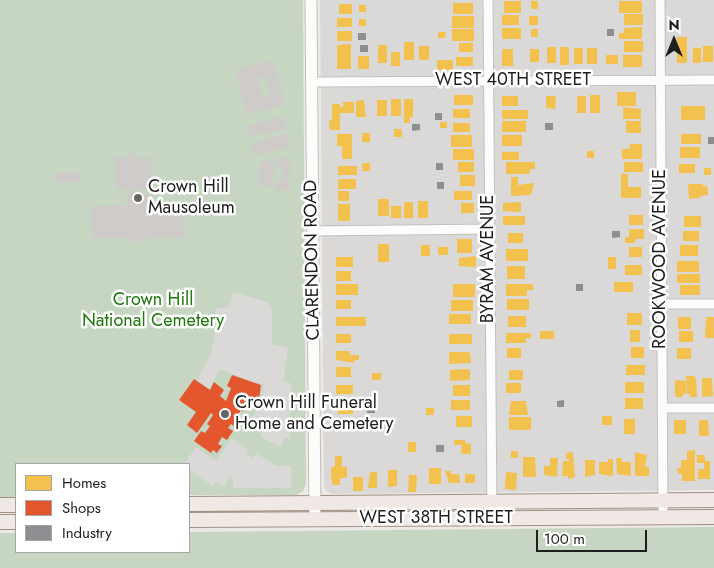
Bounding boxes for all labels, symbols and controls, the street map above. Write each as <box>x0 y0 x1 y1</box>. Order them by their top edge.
north arrow <box>649 15 699 65</box>
text: N <box>668 15 680 35</box>
street label: WEST 40TH STREET <box>435 70 591 92</box>
street label: ROOKWOOD AVENUE <box>650 169 672 349</box>
place label: Crown Hill Mausoleum <box>148 177 235 220</box>
street label: CLARENDON ROAD <box>301 180 325 340</box>
marker: Crown Hill Mausoleum <box>132 192 144 204</box>
street label: BYRAM AVENUE <box>478 195 500 323</box>
park label: Crown Hill National Cemetery <box>82 290 224 332</box>
place label: Crown Hill Funeral Home and Cemetery <box>235 393 393 436</box>
marker: Crown Hill Funeral Home and Cemetery <box>219 408 231 420</box>
legend <box>15 463 190 553</box>
text: Homes <box>62 472 106 494</box>
text: Shops <box>62 497 101 519</box>
street label: WEST 38TH STREET <box>359 508 513 530</box>
scale bar <box>539 520 650 552</box>
text: Industry <box>62 522 112 544</box>
text: 100 m <box>544 528 585 550</box>

